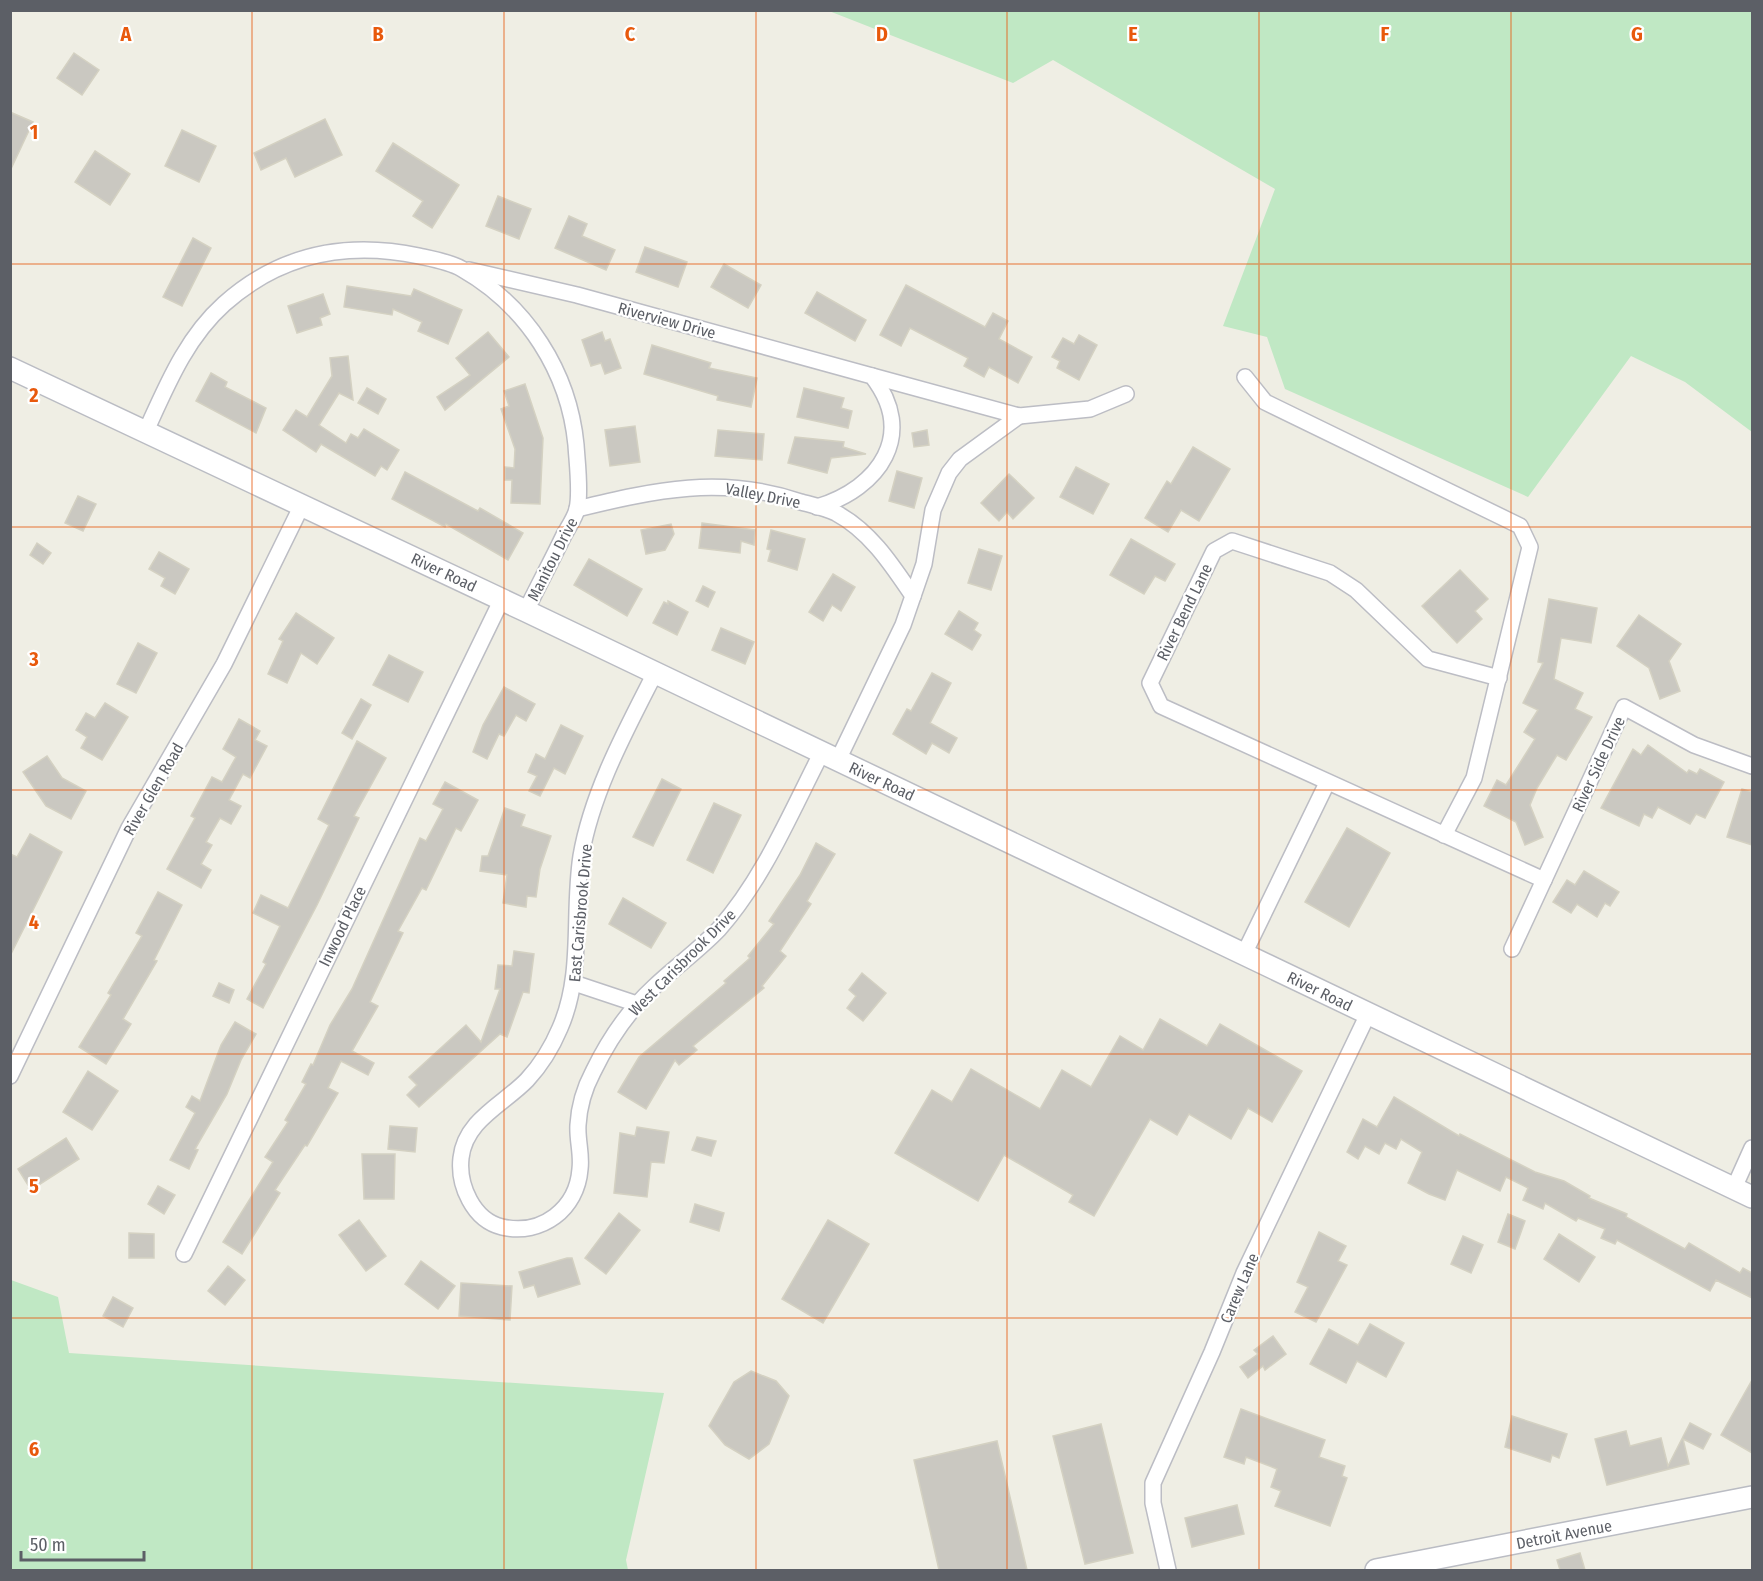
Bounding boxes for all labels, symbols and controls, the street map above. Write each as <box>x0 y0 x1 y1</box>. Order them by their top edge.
text: A <box>120 22 133 46</box>
text: B <box>372 22 384 46</box>
text: C <box>625 22 636 46</box>
text: D <box>876 22 888 46</box>
text: E <box>1128 22 1138 46</box>
text: F <box>1381 22 1390 46</box>
text: G <box>1631 22 1643 46</box>
text: 1 <box>30 120 38 144</box>
street label: Riverview Drive <box>616 298 718 343</box>
text: 2 <box>28 383 39 407</box>
street label: Valley Drive <box>724 479 802 512</box>
street label: Manitou Drive <box>523 514 582 604</box>
street label: River Road <box>408 549 480 596</box>
street label: River Bend Lane <box>1153 561 1216 664</box>
text: 3 <box>28 647 39 671</box>
street label: River Side Drive <box>1568 713 1629 815</box>
street label: River Glen Road <box>119 740 188 839</box>
street label: River Road <box>846 758 918 805</box>
street label: East Carisbrook Drive <box>565 843 596 983</box>
street label: Inwood Place <box>315 883 370 969</box>
street label: West Carisbrook Drive <box>625 905 740 1020</box>
text: 4 <box>29 910 39 934</box>
street label: River Road <box>1284 968 1356 1015</box>
text: 5 <box>29 1174 39 1198</box>
street label: Carew Lane <box>1216 1250 1263 1326</box>
text: 6 <box>29 1437 39 1461</box>
street label: Detroit Avenue <box>1515 1516 1614 1553</box>
scale bar <box>21 1524 144 1562</box>
text: 50 m <box>30 1534 66 1556</box>

